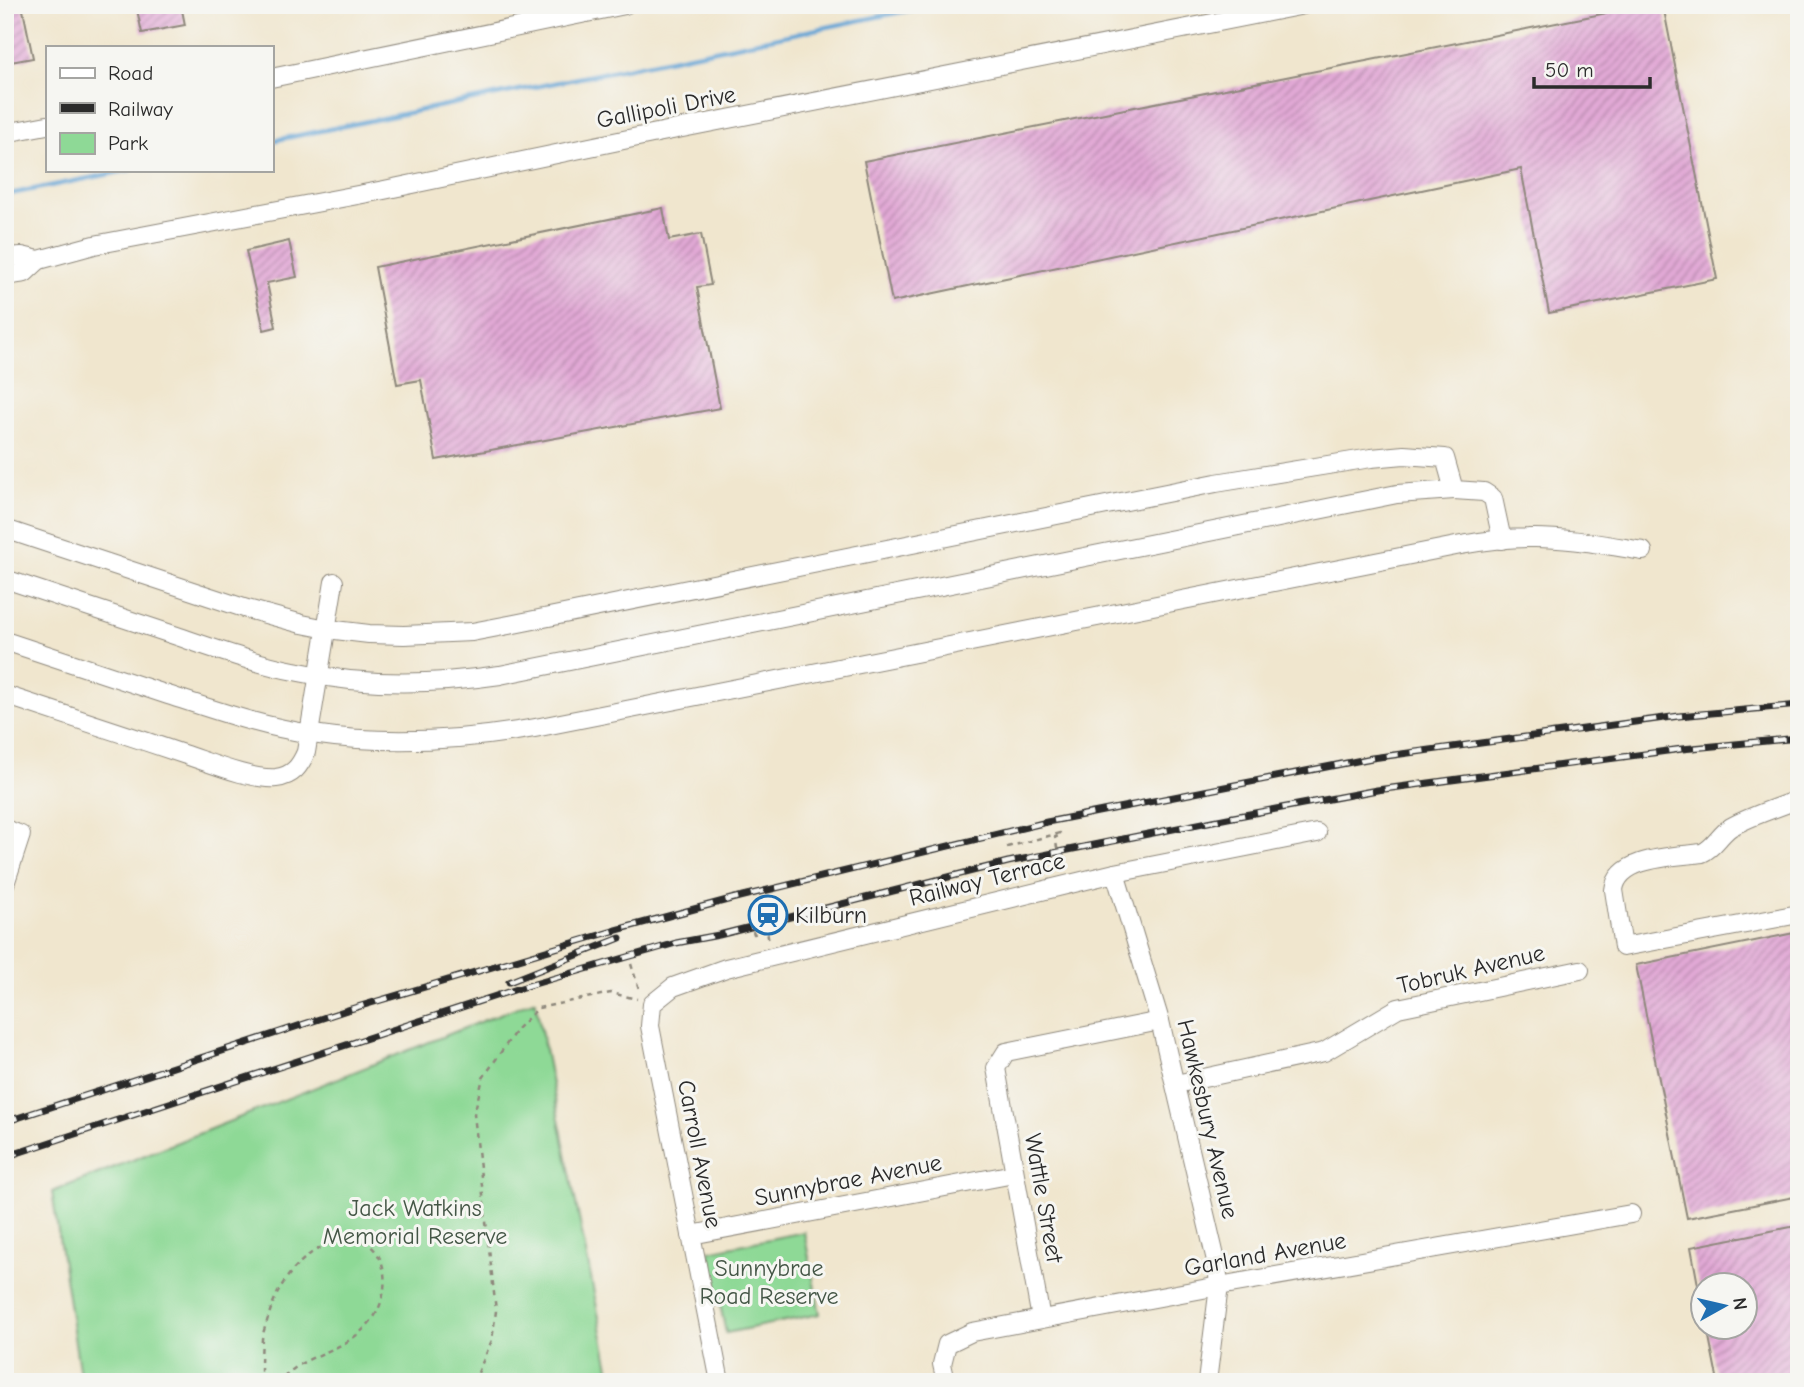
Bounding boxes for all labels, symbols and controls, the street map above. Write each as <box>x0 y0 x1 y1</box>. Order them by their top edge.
legend <box>46 46 273 172</box>
scale bar <box>1534 46 1650 90</box>
text: 50 m <box>1545 58 1594 82</box>
text: Road <box>108 61 153 85</box>
street label: Gallipoli Drive <box>594 80 738 134</box>
text: Railway <box>108 97 173 121</box>
text: Park <box>108 131 148 155</box>
street label: Railway Terrace <box>906 846 1068 912</box>
station icon: Kilburn <box>747 894 789 936</box>
place label: Kilburn <box>795 901 867 929</box>
street label: Tobruk Avenue <box>1395 938 1547 1000</box>
street label: Hawkesbury Avenue <box>1171 1017 1245 1221</box>
street label: Carroll Avenue <box>672 1078 728 1230</box>
street label: Wattle Street <box>1019 1131 1069 1266</box>
street label: Sunnybrae Avenue <box>752 1148 944 1212</box>
park label: Jack Watkins Memorial Reserve <box>323 1194 507 1250</box>
street label: Garland Avenue <box>1182 1226 1348 1282</box>
park label: Sunnybrae Road Reserve <box>700 1254 838 1310</box>
north arrow <box>1688 1272 1758 1342</box>
text: N <box>1728 1296 1752 1311</box>

